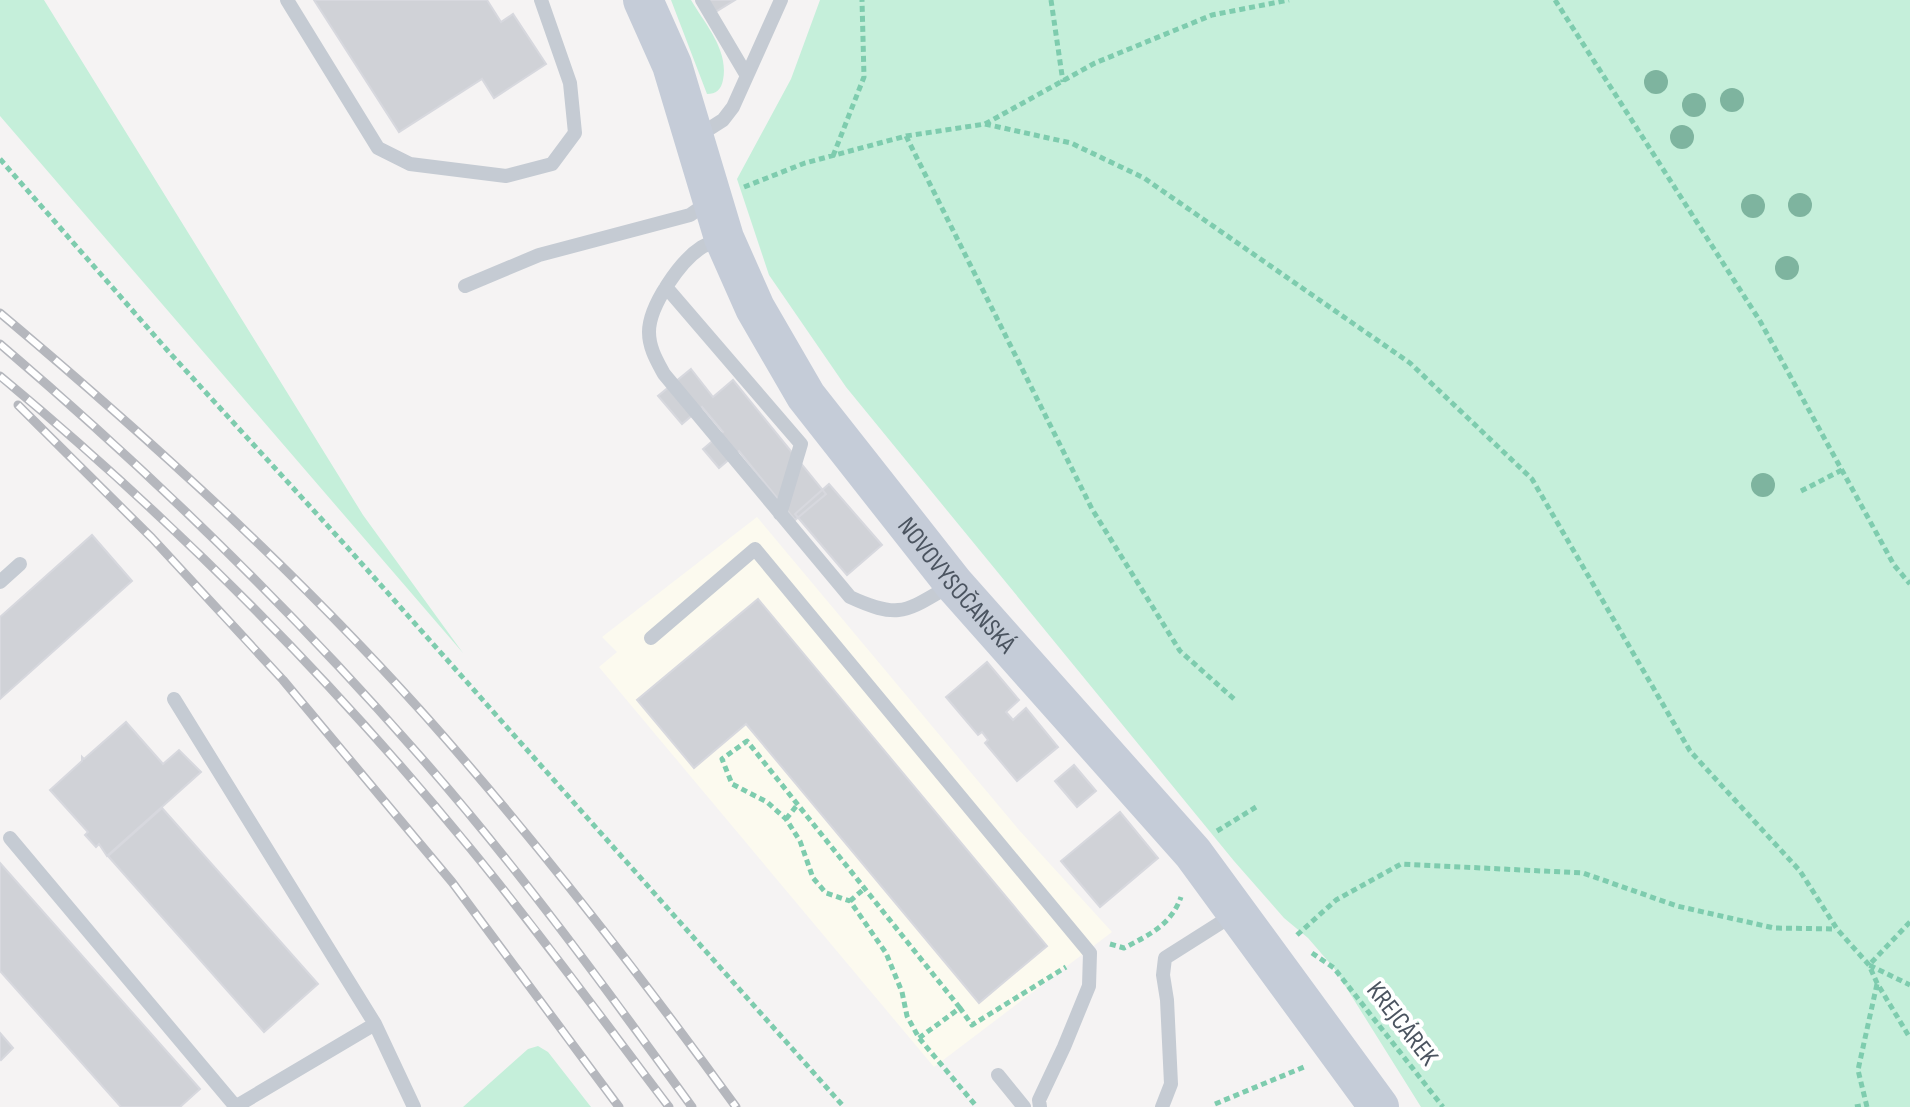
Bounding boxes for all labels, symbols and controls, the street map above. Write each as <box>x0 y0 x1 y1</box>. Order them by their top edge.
street label: NOVOVYSOČANSKÁ <box>890 512 1022 661</box>
street label: KREJCÁREK <box>1359 976 1444 1072</box>

